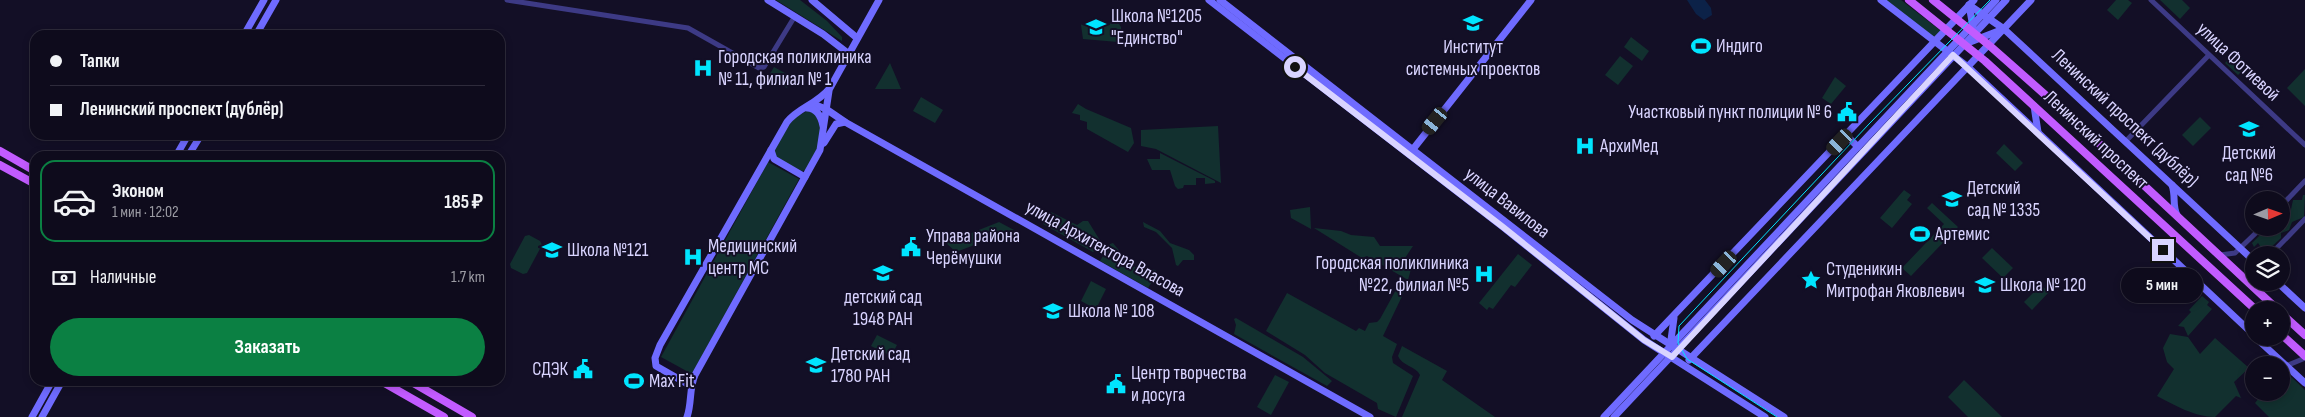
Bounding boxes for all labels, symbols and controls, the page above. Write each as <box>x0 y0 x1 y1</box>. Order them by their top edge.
place label: Школа №1205 "Единство" <box>1111 5 1202 50</box>
school or university icon: Институт системных проектов <box>1462 12 1484 34</box>
school or university icon: Школа №1205 "Единство" <box>1085 16 1107 38</box>
street label: улица Фотиевой <box>2192 18 2284 106</box>
sports icon: Индиго <box>1690 35 1712 57</box>
place label: Индиго <box>1716 35 1763 58</box>
place label: Институт системных проектов <box>1406 36 1540 81</box>
street label: Ленинский проспект (дублёр) <box>2045 43 2205 193</box>
place label: Городская поликлиника № 11, филиал № 1 <box>718 46 871 91</box>
text: Тапки <box>80 50 119 73</box>
route start <box>1284 56 1306 78</box>
hospital icon: Городская поликлиника № 11, филиал № 1 <box>692 57 714 79</box>
street label: Ленинский проспект <box>2037 84 2155 196</box>
text: Ленинский проспект (дублёр) <box>80 98 283 121</box>
place label: Участковый пункт полиции № 6 <box>1628 101 1832 124</box>
public building icon: Участковый пункт полиции № 6 <box>1836 101 1858 123</box>
car <box>1419 105 1450 137</box>
school or university icon: Детский сад №6 <box>2238 118 2260 140</box>
car <box>1824 126 1855 158</box>
hospital icon: АрхиМед <box>1574 135 1596 157</box>
place label: АрхиМед <box>1599 135 1658 158</box>
place label: Детский сад №6 <box>2222 142 2276 187</box>
street label: улица Вавилова <box>1460 163 1554 243</box>
place label: Детский сад № 1335 <box>1967 177 2040 222</box>
icon: car <box>52 179 97 224</box>
text: Эконом <box>112 180 164 203</box>
school or university icon: Детский сад № 1335 <box>1941 188 1963 210</box>
text: 185 ₽ <box>444 191 483 214</box>
north arrow <box>2245 191 2290 236</box>
map controls <box>2245 191 2290 401</box>
street label: улица Архитектора Власова <box>1021 196 1189 302</box>
text: 1 мин · 12:02 <box>112 203 179 222</box>
sports icon: Артемис <box>1909 223 1931 245</box>
place label: Артемис <box>1934 223 1990 246</box>
place label: Управа района Черёмушки <box>926 225 1020 270</box>
place label: Медицинский центр МС <box>708 235 797 280</box>
public building icon: Управа района Черёмушки <box>900 236 922 258</box>
school or university icon: Школа №121 <box>541 239 563 261</box>
place label: Школа №121 <box>567 239 649 262</box>
route end <box>2152 239 2174 261</box>
hospital icon: Медицинский центр МС <box>682 246 704 268</box>
button: layers <box>2245 246 2290 291</box>
car <box>1708 248 1739 280</box>
place label: Городская поликлиника №22, филиал №5 <box>1316 252 1469 297</box>
place label: Студеникин Митрофан Яковлевич <box>1826 258 1965 303</box>
school or university icon: детский сад 1948 РАН <box>872 262 894 284</box>
hospital icon: Городская поликлиника №22, филиал №5 <box>1473 263 1495 285</box>
icon: cash <box>50 264 78 292</box>
text: Наличные <box>90 266 156 289</box>
text: 1.7 km <box>451 268 485 287</box>
callout: 5 мин <box>2122 268 2204 302</box>
place icon: Студеникин Митрофан Яковлевич <box>1800 269 1822 291</box>
school or university icon: Школа № 120 <box>1974 274 1996 296</box>
place label: Школа № 120 <box>2000 274 2086 297</box>
text: 5 мин <box>2146 276 2178 295</box>
place label: детский сад 1948 РАН <box>844 286 922 331</box>
school or university icon: Школа № 108 <box>1042 300 1064 322</box>
place label: Школа № 108 <box>1068 300 1155 323</box>
button: + <box>2245 301 2290 346</box>
button: Заказать <box>50 318 485 376</box>
place label: Детский сад 1780 РАН <box>831 343 910 388</box>
school or university icon: Детский сад 1780 РАН <box>805 354 827 376</box>
button: − <box>2245 356 2290 401</box>
place label: СДЭК <box>532 358 568 381</box>
public building icon: СДЭК <box>572 358 594 380</box>
place label: Центр творчества и досуга <box>1131 362 1247 407</box>
sports icon: Max Fit <box>623 370 645 392</box>
place label: Max Fit <box>649 370 695 393</box>
public building icon: Центр творчества и досуга <box>1105 373 1127 395</box>

